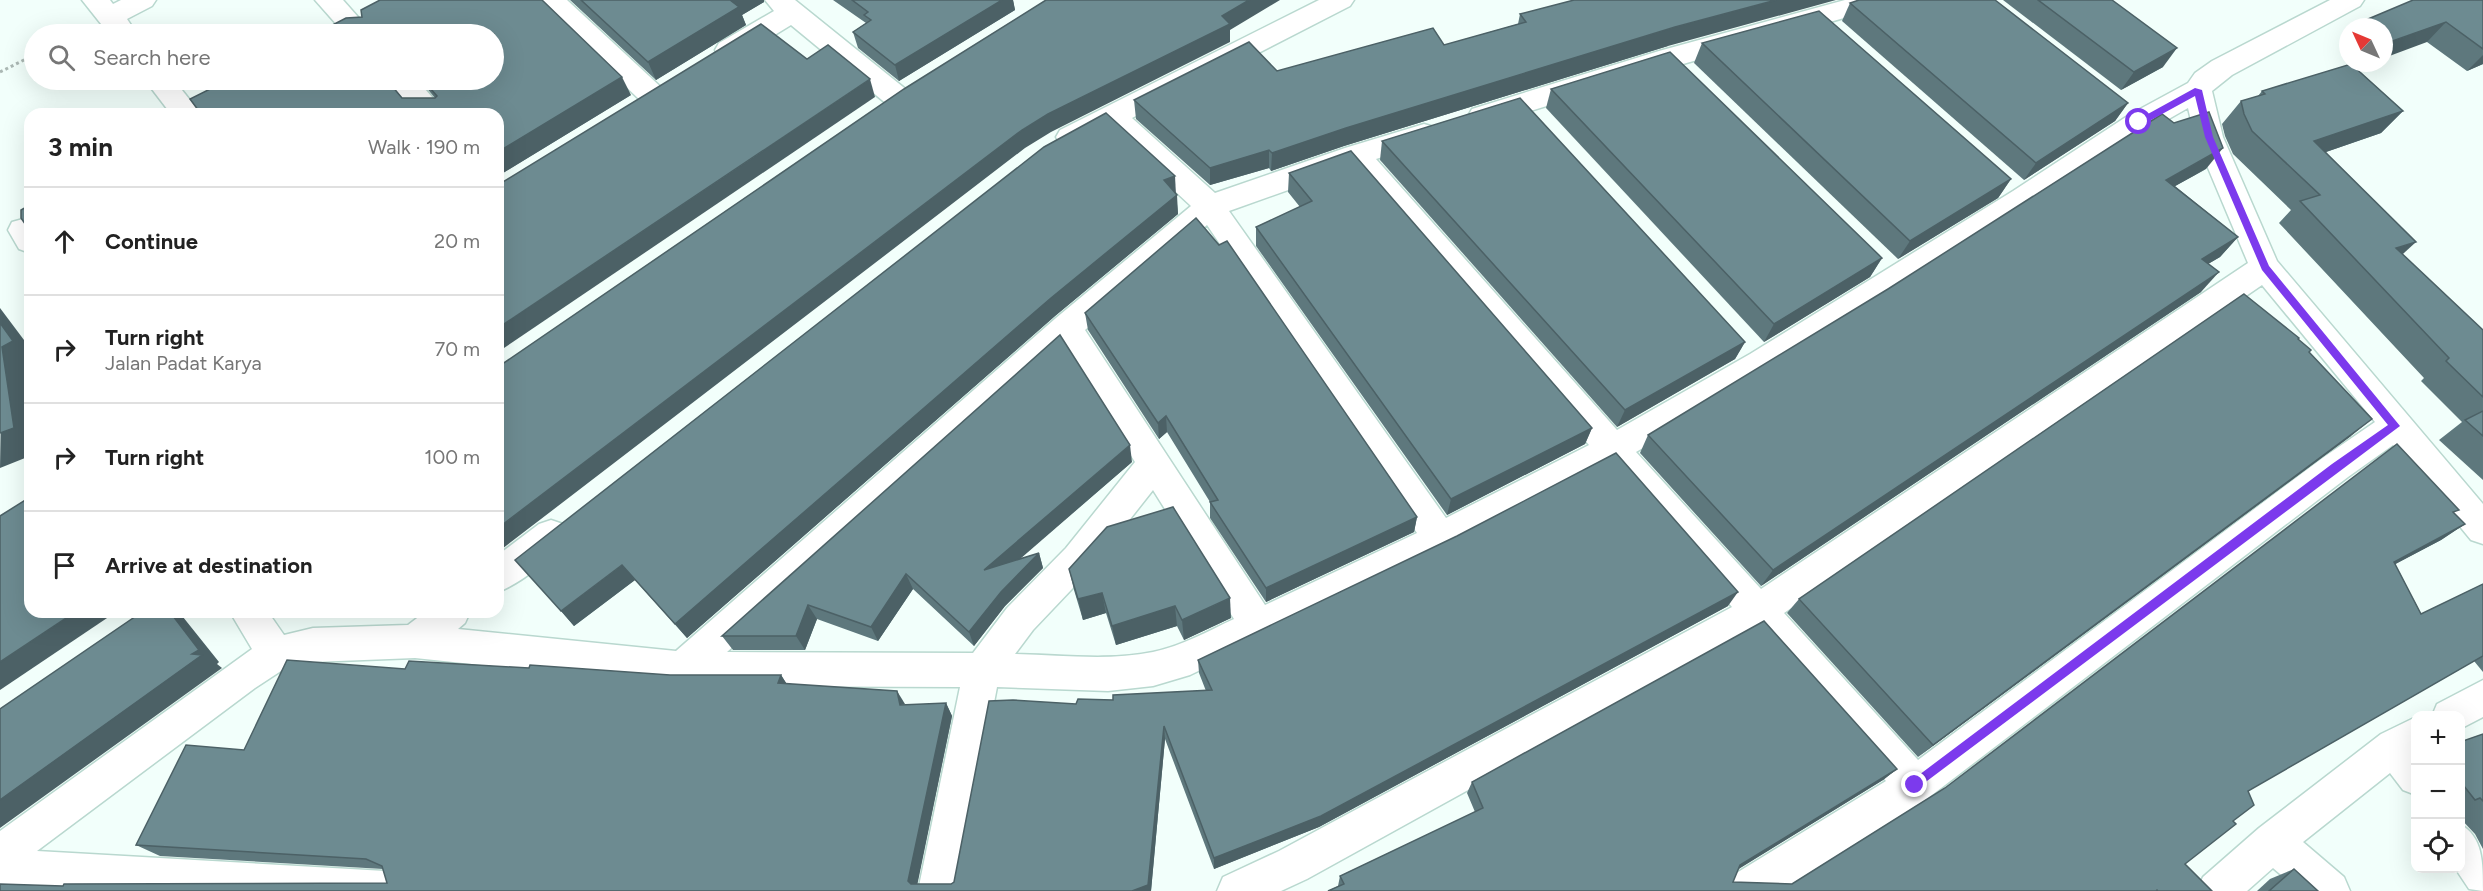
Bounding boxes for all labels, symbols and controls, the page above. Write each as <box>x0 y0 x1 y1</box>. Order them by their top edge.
north arrow <box>2339 18 2393 72</box>
search box <box>24 24 504 90</box>
icon: search <box>45 41 78 74</box>
text: Search here <box>93 44 211 71</box>
route start <box>2125 108 2151 134</box>
text: 3 min <box>48 131 113 163</box>
text: Walk · 190 m <box>368 135 480 159</box>
icon: ahead <box>48 225 81 258</box>
text: Continue <box>105 228 198 255</box>
text: 20 m <box>434 229 480 253</box>
text: Turn right <box>105 324 204 351</box>
icon: right <box>48 333 81 366</box>
text: 70 m <box>434 337 480 361</box>
text: Jalan Padat Karya <box>105 351 262 375</box>
icon: right <box>48 441 81 474</box>
text: Turn right <box>105 444 204 471</box>
text: 100 m <box>424 445 480 469</box>
icon: arrive <box>48 549 81 582</box>
text: Arrive at destination <box>105 552 313 579</box>
map controls <box>2411 711 2465 873</box>
button: + <box>2411 711 2465 765</box>
button: − <box>2411 765 2465 819</box>
route end <box>1901 771 1927 797</box>
button: locate <box>2411 819 2465 873</box>

